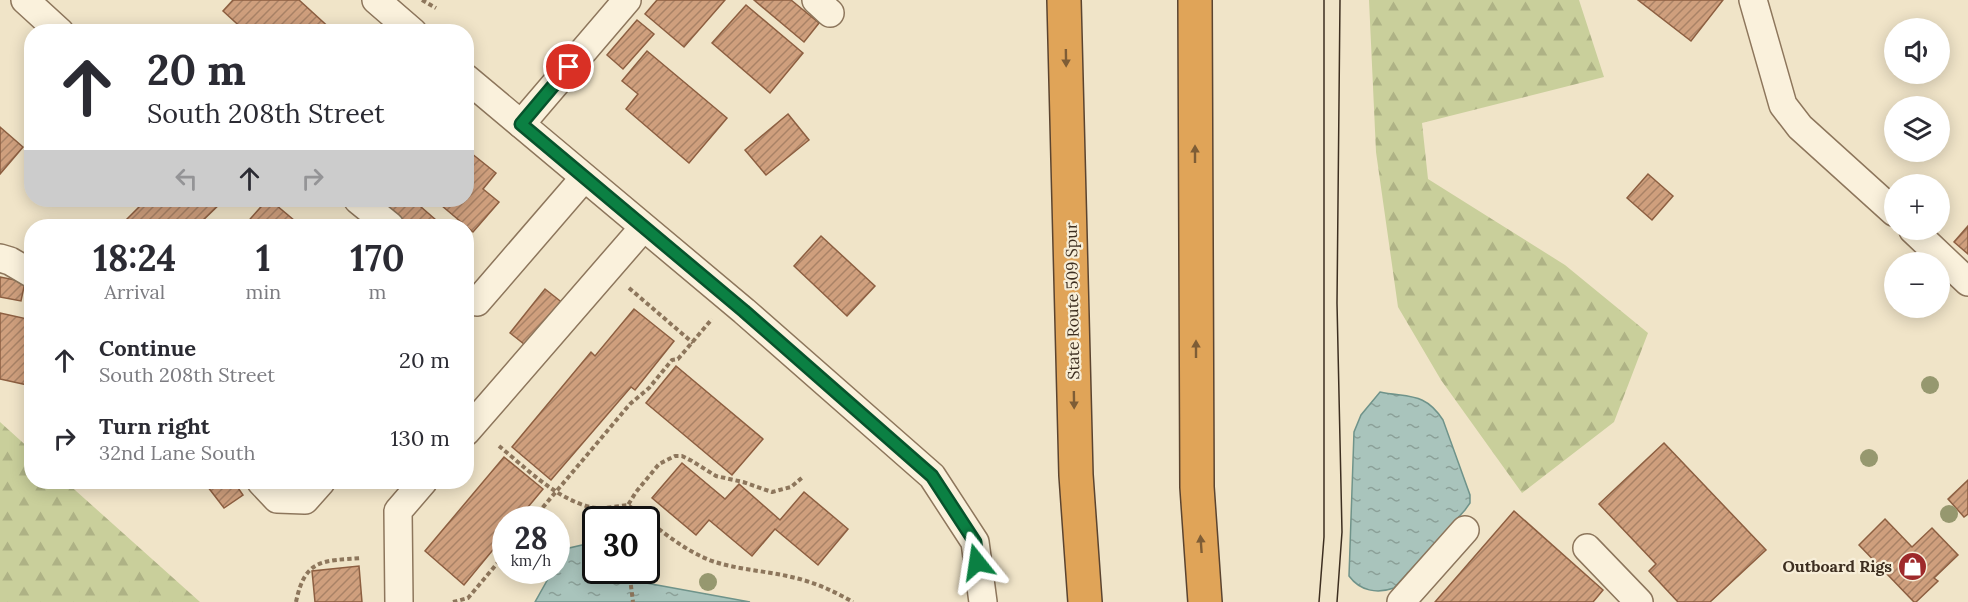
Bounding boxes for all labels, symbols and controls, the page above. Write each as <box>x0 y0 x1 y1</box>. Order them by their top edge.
map controls <box>1884 18 1950 318</box>
button: sound <box>1884 18 1950 84</box>
pin <box>543 41 594 92</box>
text: 20 m <box>147 43 246 97</box>
icon: ahead <box>48 48 126 126</box>
one-way arrow <box>1061 49 1071 68</box>
icon: arrive <box>552 50 585 83</box>
text: South 208th Street <box>147 96 385 130</box>
button: layers <box>1884 96 1950 162</box>
one-way arrow <box>1191 144 1200 163</box>
icon: left <box>170 162 203 195</box>
icon: ahead <box>233 162 266 195</box>
icon: right <box>296 162 329 195</box>
button: + <box>1884 174 1950 240</box>
street label: State Route 509 Spur <box>1061 222 1083 380</box>
text: 18:24 <box>93 235 176 281</box>
text: 1 <box>256 235 271 281</box>
text: 170 <box>350 235 405 281</box>
button: − <box>1884 252 1950 318</box>
text: Arrival <box>104 279 165 304</box>
text: min <box>246 279 281 304</box>
text: m <box>369 279 386 304</box>
text: Continue <box>99 334 196 362</box>
one-way arrow <box>1191 339 1201 358</box>
icon: ahead <box>48 344 81 377</box>
text: 20 m <box>399 346 450 374</box>
text: South 208th Street <box>99 362 275 387</box>
one-way arrow <box>1070 391 1079 410</box>
text: Turn right <box>99 412 210 440</box>
icon: right <box>48 422 81 455</box>
text: 130 m <box>391 424 450 452</box>
text: 32nd Lane South <box>99 440 256 465</box>
speed limit sign: 30 <box>582 506 660 584</box>
text: 28 <box>514 519 548 557</box>
position arrow <box>945 530 1009 594</box>
one-way arrow <box>1196 534 1205 553</box>
shop icon: Outboard Rigs <box>1897 550 1929 582</box>
text: km/h <box>511 551 551 570</box>
place label: Outboard Rigs <box>1783 556 1892 576</box>

